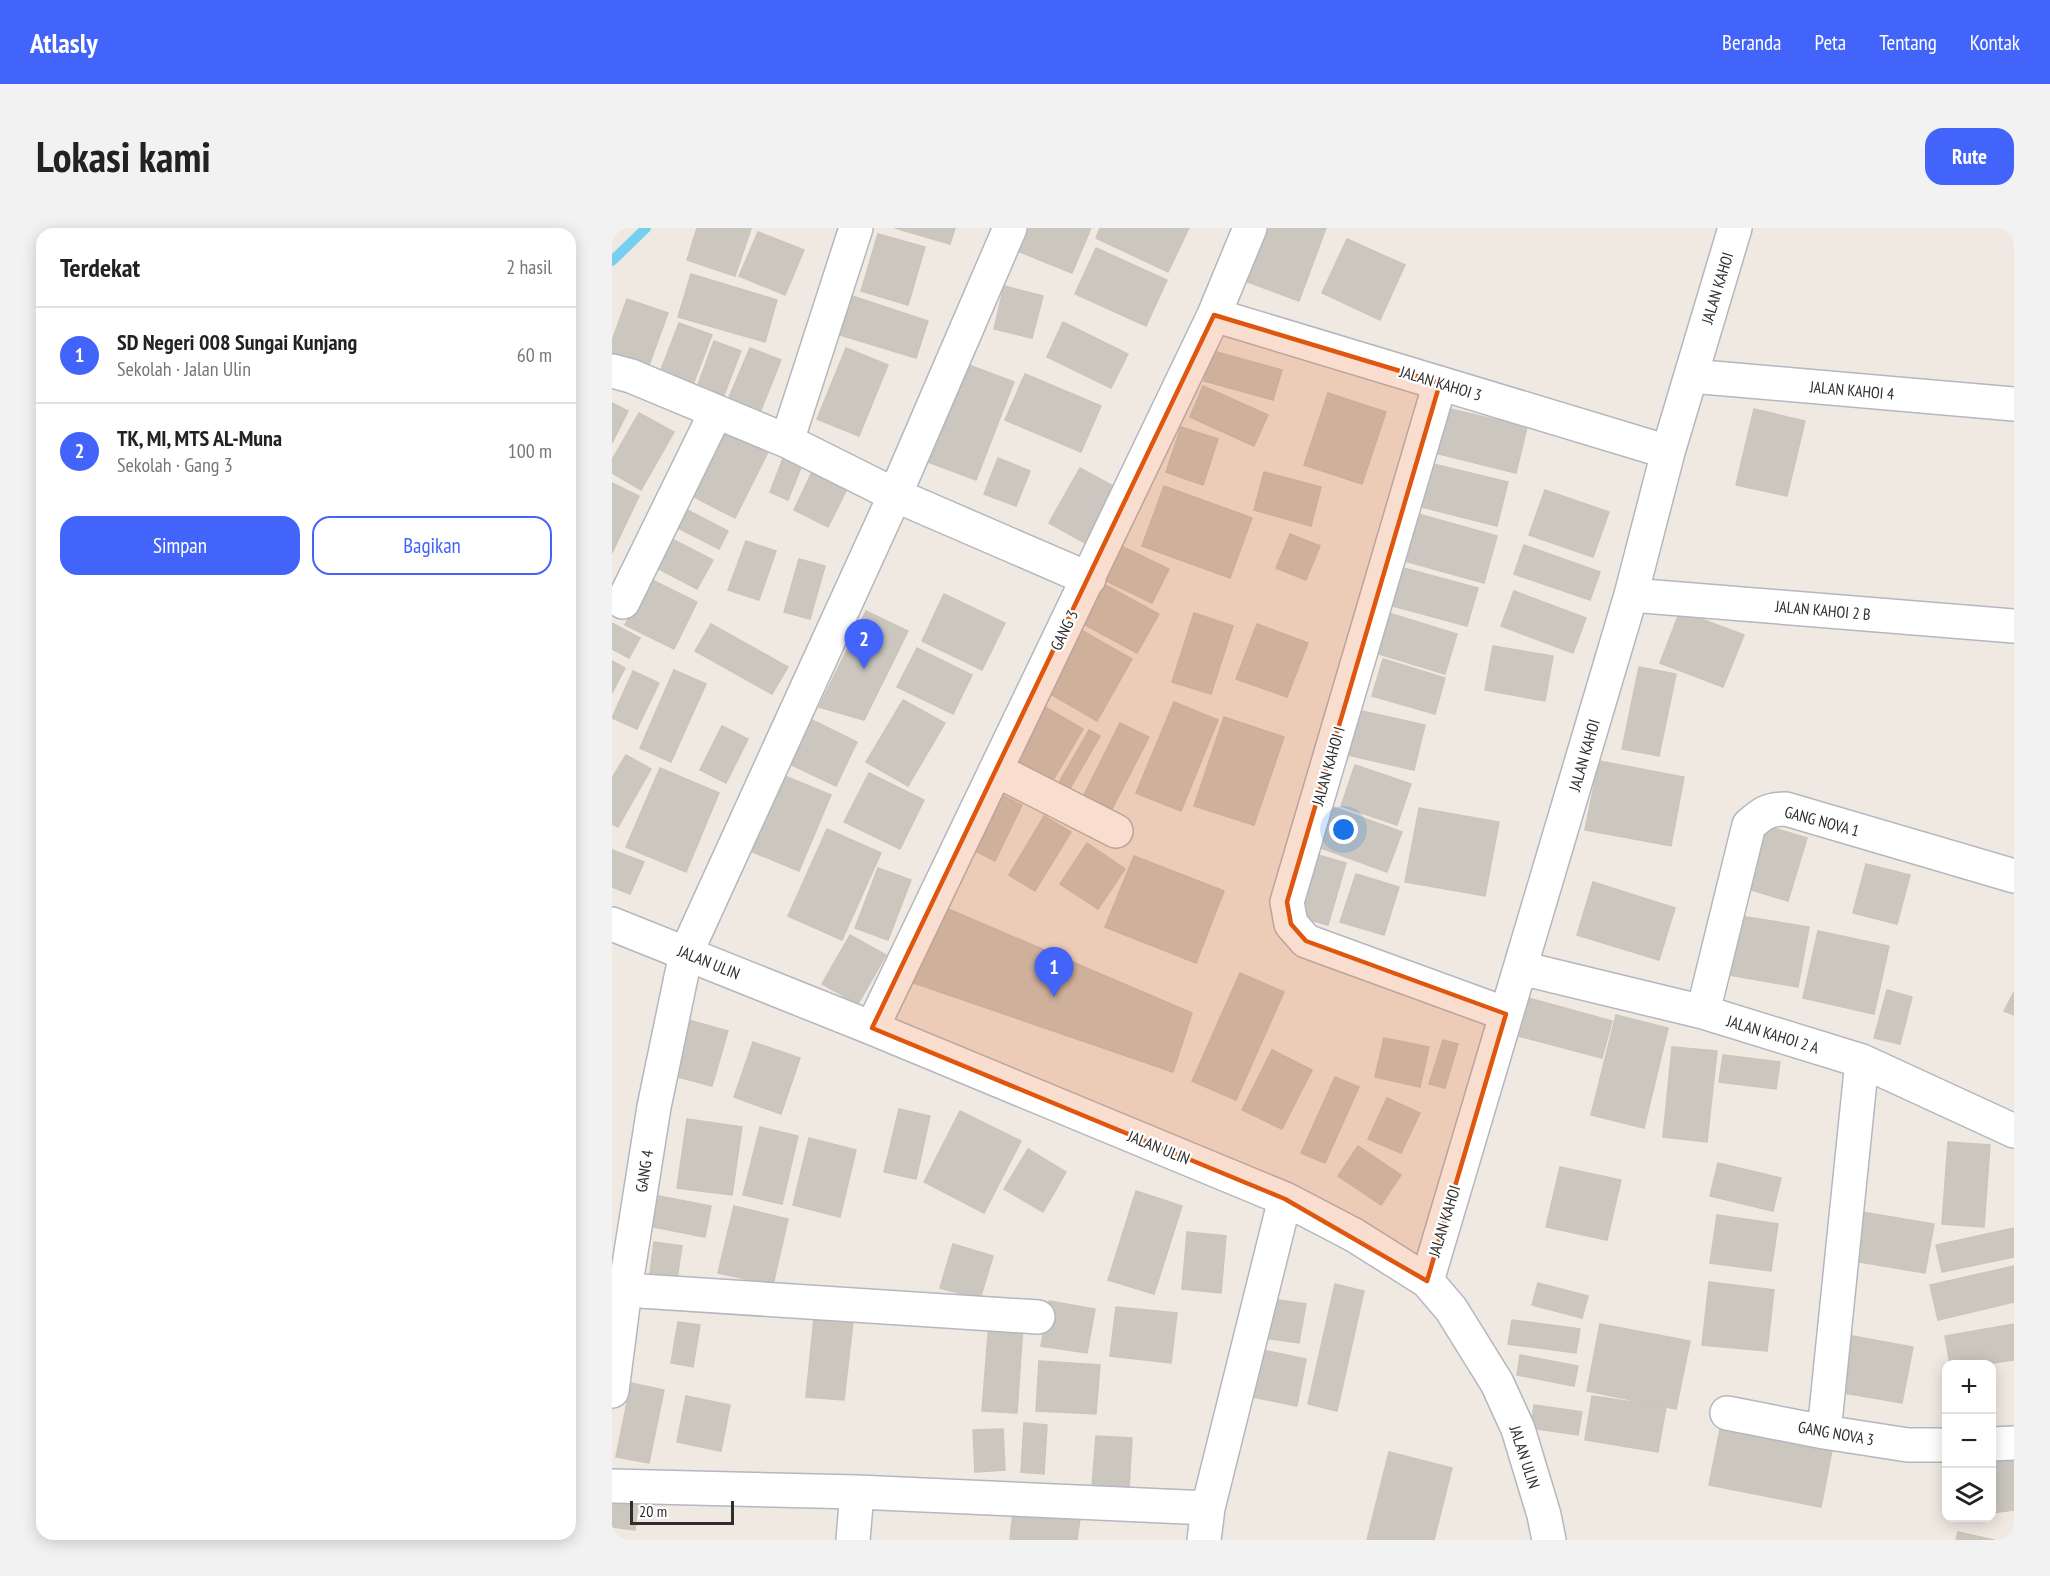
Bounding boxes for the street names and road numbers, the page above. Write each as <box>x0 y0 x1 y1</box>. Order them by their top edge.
street label: JALAN KAHOI <box>1696 250 1737 327</box>
street label: JALAN KAHOI 3 <box>1397 361 1484 405</box>
street label: JALAN KAHOI 4 <box>1808 376 1895 404</box>
street label: JALAN KAHOI 2 B <box>1774 596 1871 624</box>
street label: GANG 3 <box>1046 607 1082 653</box>
street label: JALAN KAHOI <box>1564 717 1604 794</box>
street label: JALAN KAHOI I <box>1307 724 1349 809</box>
street label: GANG NOVA 1 <box>1782 801 1862 841</box>
street label: JALAN ULIN <box>674 940 743 983</box>
street label: JALAN KAHOI 2 A <box>1724 1010 1822 1058</box>
street label: JALAN ULIN <box>1124 1125 1193 1168</box>
street label: GANG 4 <box>631 1148 657 1194</box>
street label: JALAN KAHOI <box>1423 1183 1464 1260</box>
street label: GANG NOVA 3 <box>1796 1416 1876 1450</box>
street label: JALAN ULIN <box>1505 1422 1545 1491</box>

